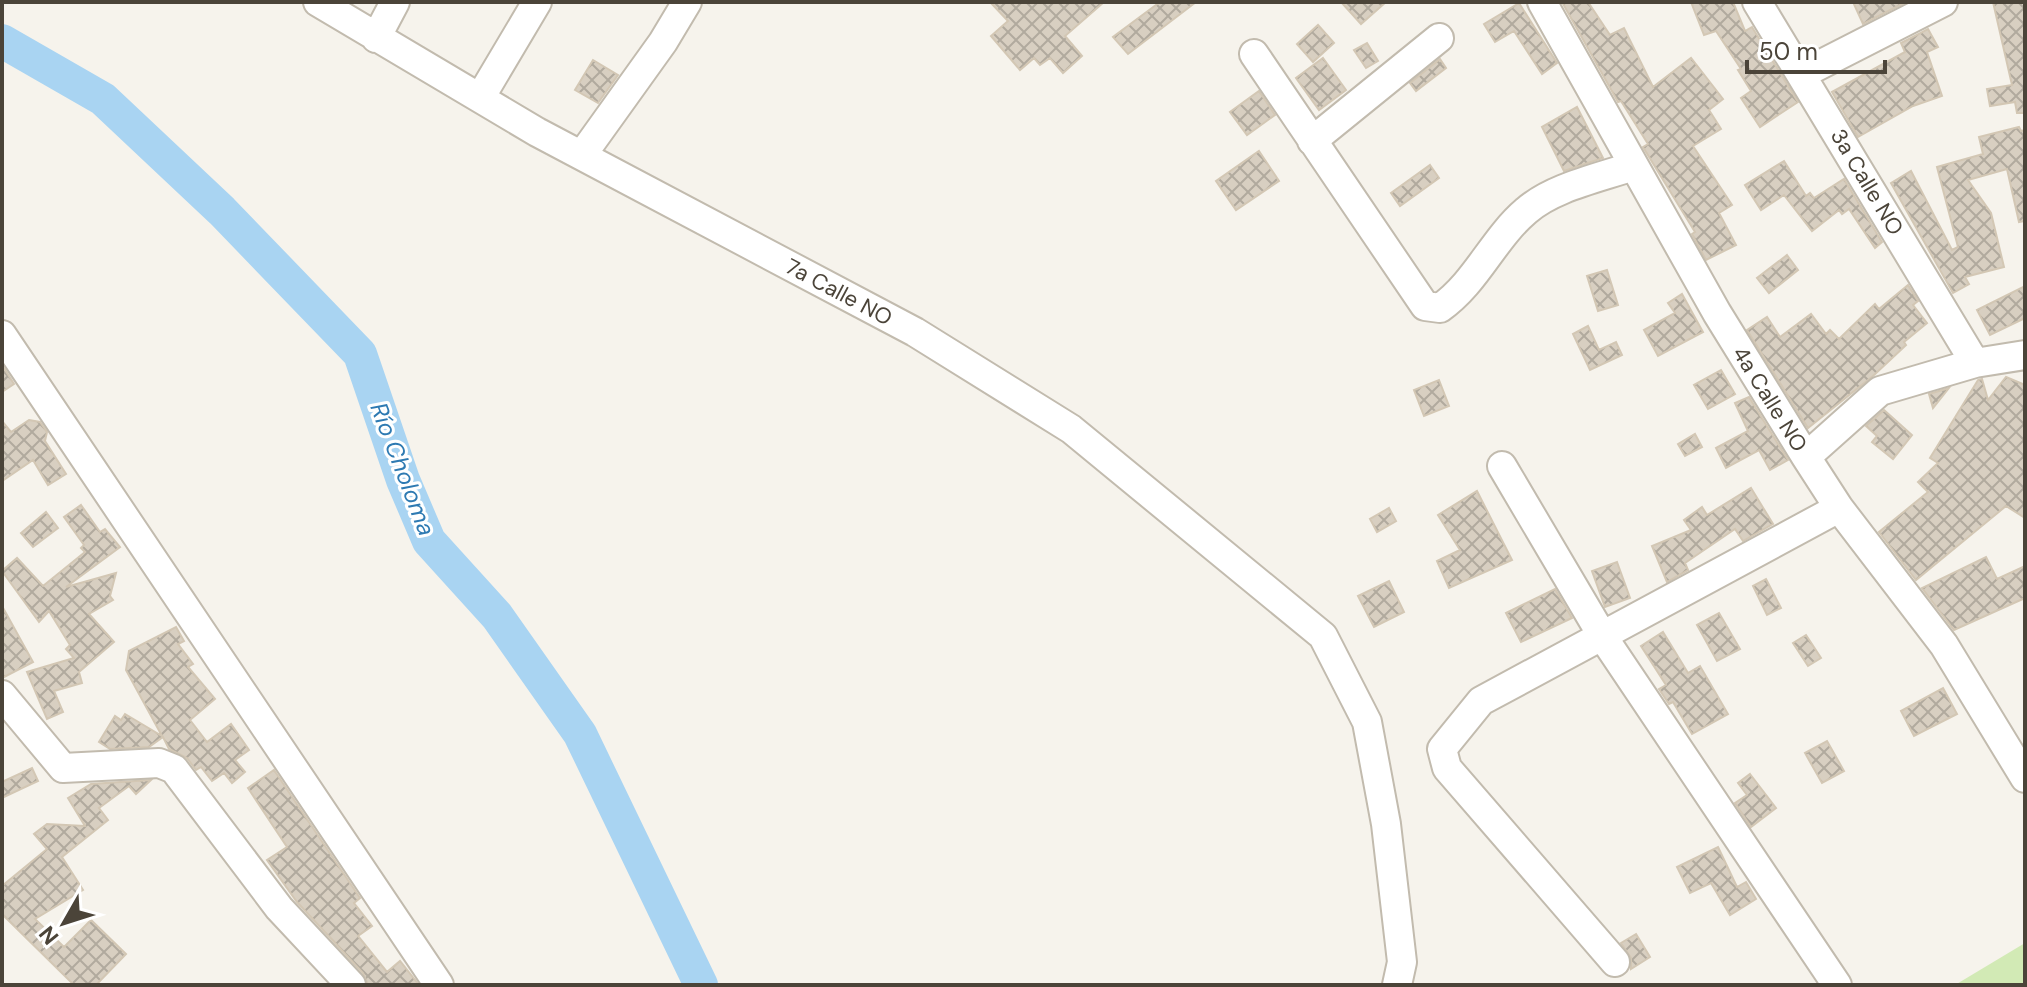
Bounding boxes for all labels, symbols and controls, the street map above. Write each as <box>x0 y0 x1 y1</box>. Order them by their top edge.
scale bar <box>1747 24 1885 74</box>
text: 50 m <box>1759 36 1818 67</box>
street label: 3a Calle NO <box>1824 124 1910 240</box>
street label: 7a Calle NO <box>781 252 897 332</box>
street label: 4a Calle NO <box>1726 341 1814 457</box>
water label: Río Choloma <box>363 398 443 540</box>
north arrow <box>24 883 104 963</box>
text: N <box>33 920 65 951</box>

